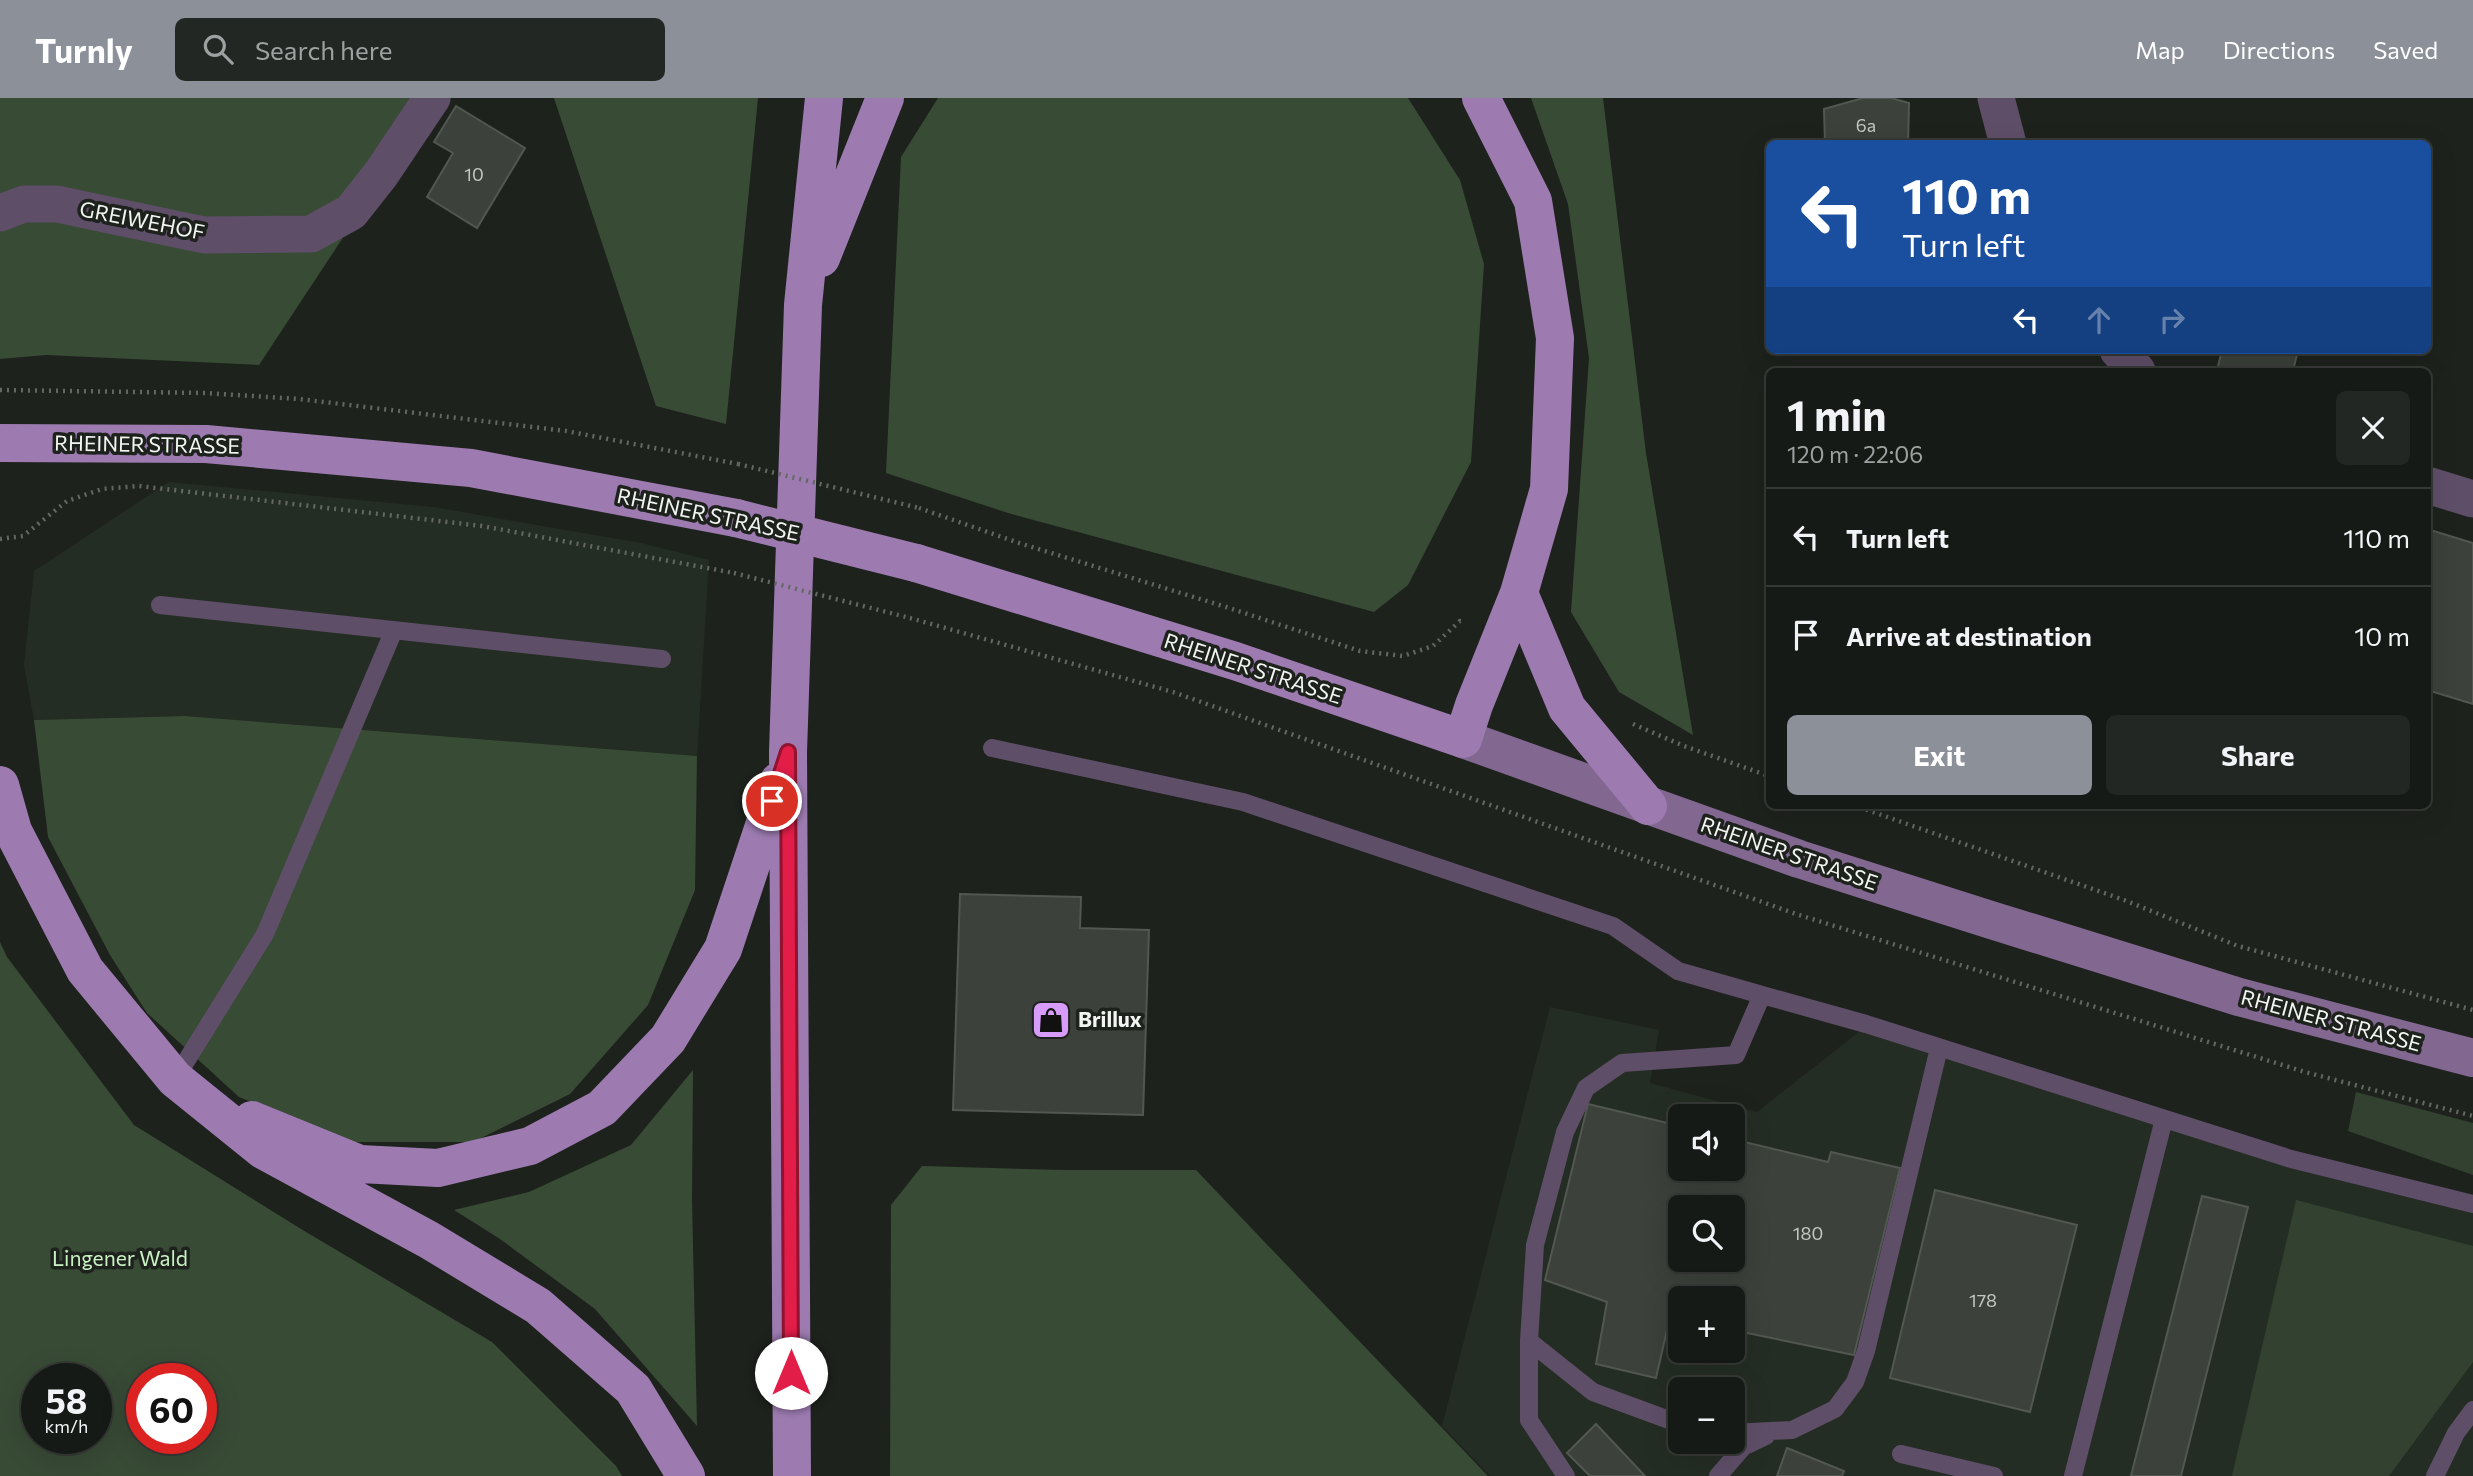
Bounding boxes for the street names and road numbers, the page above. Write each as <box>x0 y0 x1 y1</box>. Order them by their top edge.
street label: GREIWEHOF <box>78 195 207 244</box>
street label: RHEINER STRASSE <box>54 429 240 458</box>
street label: RHEINER STRASSE <box>615 482 802 545</box>
street label: RHEINER STRASSE <box>1161 627 1346 708</box>
street label: RHEINER STRASSE <box>1698 811 1881 895</box>
street label: RHEINER STRASSE <box>2238 983 2424 1056</box>

